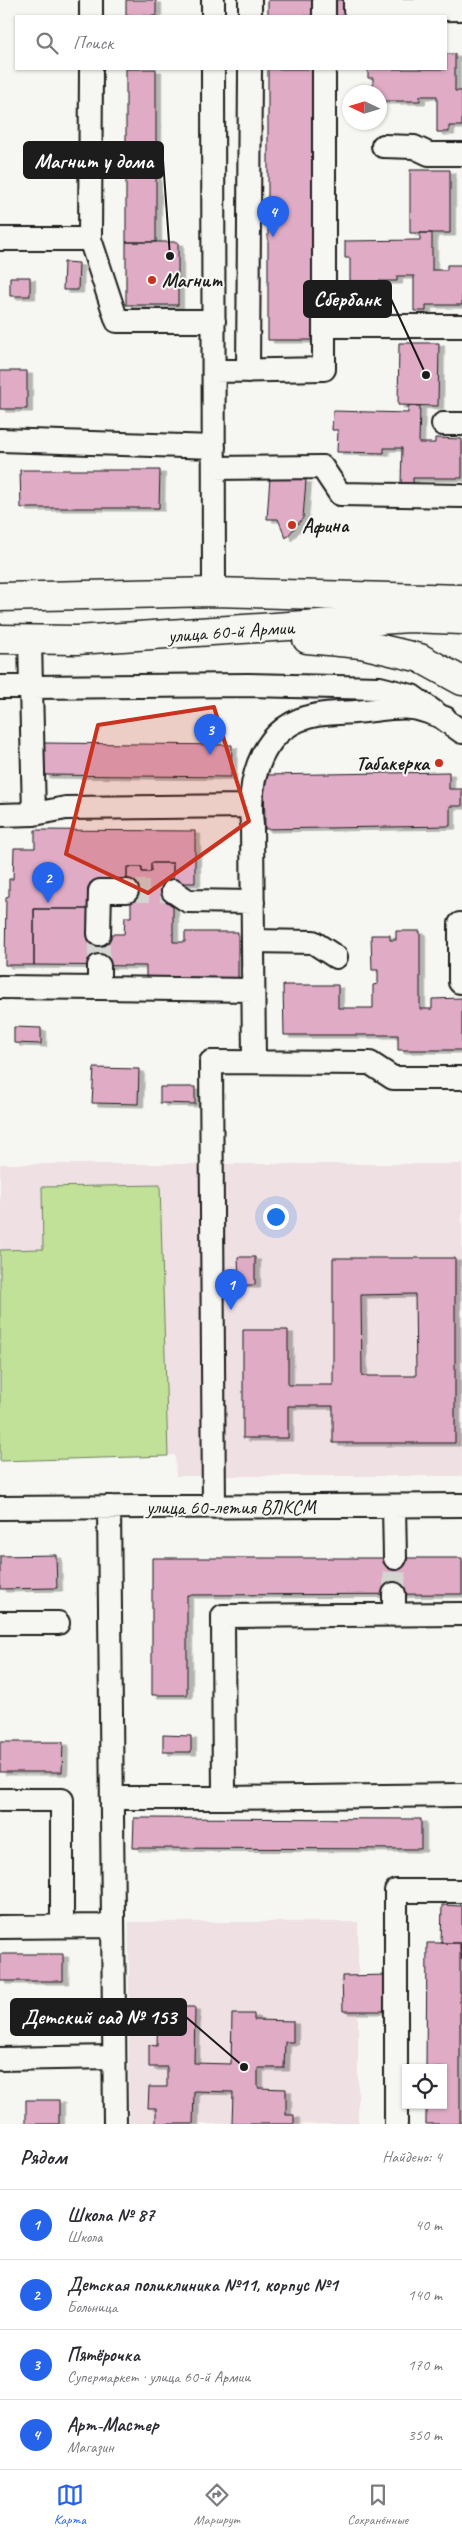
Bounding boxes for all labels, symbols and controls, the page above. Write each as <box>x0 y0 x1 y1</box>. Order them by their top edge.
search box <box>15 15 447 70</box>
icon: search <box>33 29 61 57</box>
text: Поиск <box>73 31 113 55</box>
north arrow <box>342 85 387 130</box>
callout: Магнит у дома <box>24 142 163 178</box>
text: Магнит у дома <box>35 148 155 174</box>
pin: 4 <box>257 196 289 237</box>
place label: Магнит <box>162 268 223 293</box>
marker: Магнит <box>146 274 158 286</box>
callout: Сбербанк <box>304 281 391 317</box>
text: Сбербанк <box>313 286 382 312</box>
place label: Афина <box>302 513 350 538</box>
marker: Афина <box>286 519 298 531</box>
street label: улица 60-й Армии <box>166 615 296 648</box>
pin: 3 <box>194 714 226 755</box>
place label: Табакерка <box>356 751 431 776</box>
marker: Табакерка <box>433 757 445 769</box>
pin: 2 <box>32 862 64 903</box>
your location <box>263 1204 289 1230</box>
pin: 1 <box>215 1269 247 1310</box>
street label: улица 60-летия ВЛКСМ <box>145 1495 317 1520</box>
callout: Детский сад № 153 <box>11 1999 186 2035</box>
text: Детский сад № 153 <box>21 2004 179 2030</box>
map controls <box>402 2064 447 2109</box>
button: locate <box>402 2064 447 2109</box>
text: Рядом <box>20 2144 67 2170</box>
text: Найдено: 4 <box>382 2147 442 2167</box>
text: Школа № 87 <box>67 2203 154 2227</box>
text: 1 <box>32 2215 40 2235</box>
text: 40 m <box>415 2215 442 2235</box>
text: Школа <box>67 2227 102 2247</box>
text: Детская поликлиника №11, корпус №1 <box>67 2273 338 2297</box>
text: 2 <box>32 2285 40 2305</box>
text: 140 m <box>408 2285 442 2305</box>
text: Больница <box>67 2297 117 2317</box>
text: Пятёрочка <box>67 2343 140 2367</box>
text: 3 <box>32 2355 40 2375</box>
text: 170 m <box>408 2355 442 2375</box>
text: Супермаркет · улица 60-й Армии <box>67 2367 250 2387</box>
text: Арт-Мастер <box>67 2413 159 2437</box>
text: 4 <box>32 2425 40 2445</box>
text: 350 m <box>408 2425 442 2445</box>
text: Магазин <box>67 2437 114 2457</box>
tab: Карта <box>54 2481 86 2528</box>
tab: Маршрут <box>194 2481 240 2528</box>
tab: Сохранённые <box>347 2481 408 2528</box>

